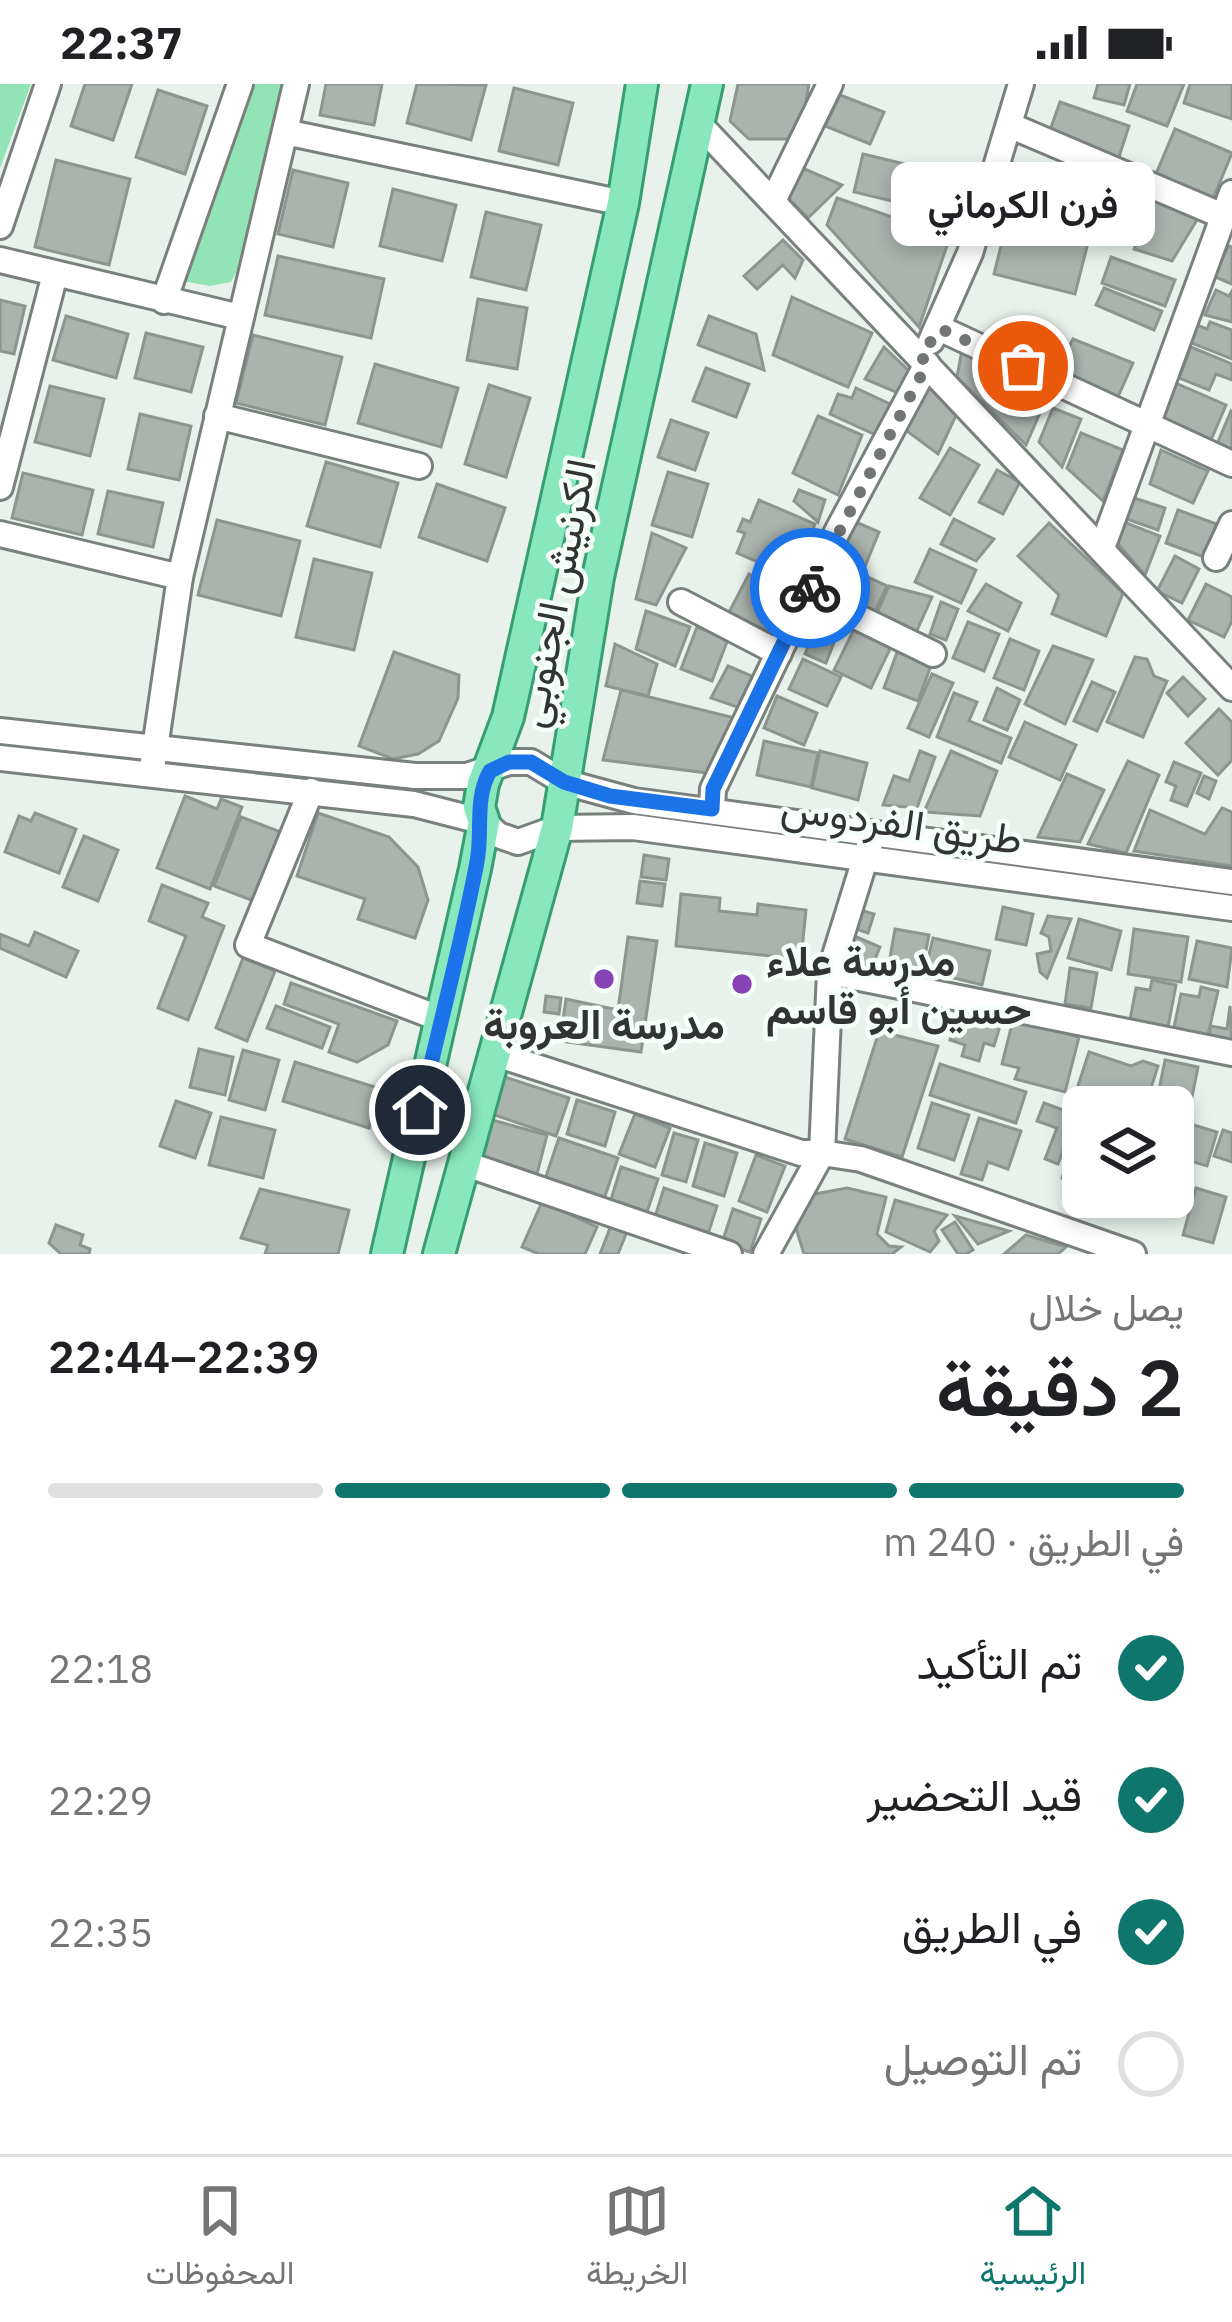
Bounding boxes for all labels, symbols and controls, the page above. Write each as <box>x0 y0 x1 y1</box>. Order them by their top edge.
text: 22:37 <box>60 13 183 71</box>
callout: فرن الكرماني <box>891 162 1155 246</box>
text: فرن الكرماني <box>927 178 1119 229</box>
pin <box>972 315 1074 417</box>
icon: bag <box>990 333 1056 399</box>
street label: الكرنيش الجنوبي <box>502 454 616 734</box>
courier <box>750 528 870 648</box>
icon: bike <box>777 555 843 621</box>
street label: طريق الفردوس <box>778 778 1026 866</box>
place label: مدرسة علاء حسين أبو قاسم <box>766 933 1032 1037</box>
marker: مدرسة العروبة <box>591 966 617 992</box>
marker: مدرسة علاء حسين أبو قاسم <box>729 971 755 997</box>
place label: مدرسة العروبة <box>483 996 725 1051</box>
pin <box>369 1059 471 1161</box>
icon: home <box>387 1077 453 1143</box>
map controls <box>1062 1086 1194 1218</box>
button: layers <box>1062 1086 1194 1218</box>
text: يصل خلال <box>1028 1281 1184 1332</box>
text: 22:39–22:44 <box>48 1327 319 1385</box>
text: 2 دقيقة <box>936 1336 1184 1437</box>
text: في الطريق · 240 m <box>883 1516 1184 1567</box>
text: تم التأكيد <box>916 1633 1082 1691</box>
icon: check <box>1118 1635 1184 1701</box>
text: 22:18 <box>48 1643 153 1694</box>
text: قيد التحضير <box>866 1765 1082 1823</box>
icon: check <box>1118 1767 1184 1833</box>
text: 22:29 <box>48 1775 153 1826</box>
text: في الطريق <box>902 1897 1082 1955</box>
icon: check <box>1118 1899 1184 1965</box>
text: 22:35 <box>48 1907 153 1958</box>
text: تم التوصيل <box>884 2029 1082 2087</box>
tab: المحفوظات <box>146 2178 294 2302</box>
tab: الخريطة <box>586 2178 688 2302</box>
tab: الرئيسية <box>980 2178 1086 2302</box>

